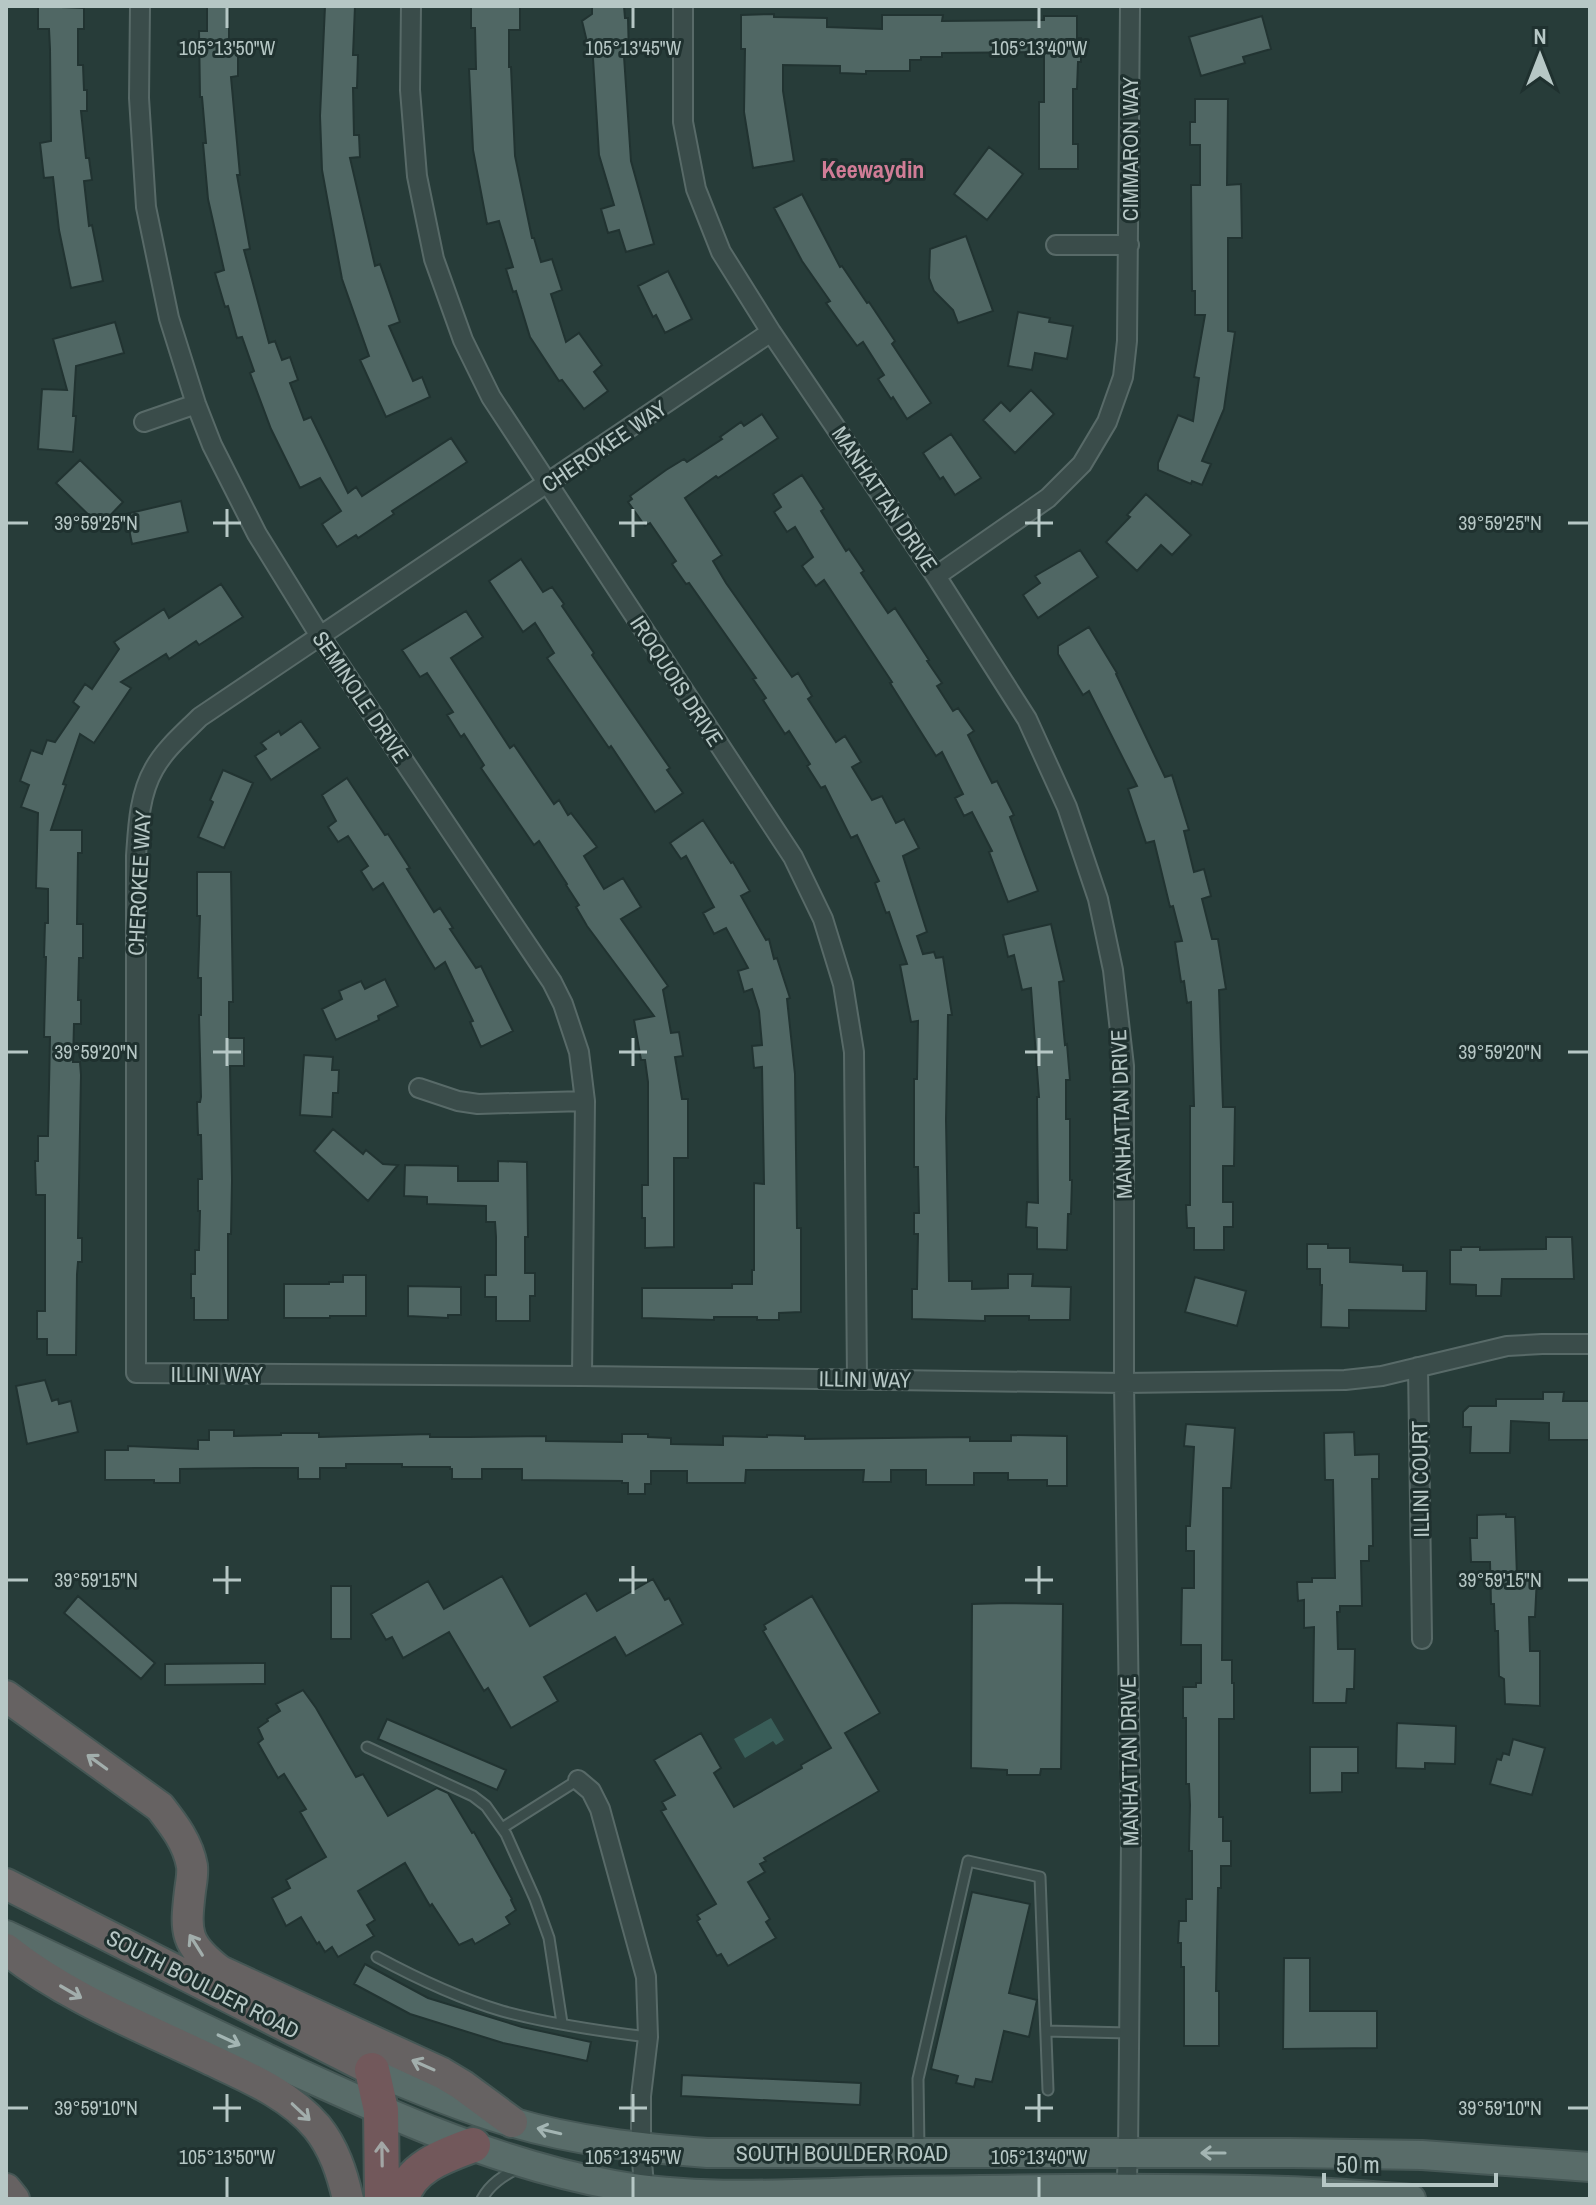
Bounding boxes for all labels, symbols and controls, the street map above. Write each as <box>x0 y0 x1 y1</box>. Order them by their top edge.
north arrow <box>1500 16 1580 96</box>
text: N <box>1533 21 1547 51</box>
text: 105°13'50"W <box>179 34 276 61</box>
text: 105°13'45"W <box>585 34 682 61</box>
text: 105°13'40"W <box>991 34 1088 61</box>
street label: CIMMARON WAY <box>1115 77 1145 221</box>
district label: Keewaydin <box>822 153 924 185</box>
street label: CHEROKEE WAY <box>535 393 673 499</box>
street label: MANHATTAN DRIVE <box>825 420 945 578</box>
text: 39°59'25"N <box>54 509 138 536</box>
text: 39°59'25"N <box>1458 509 1542 536</box>
street label: IROQUOIS DRIVE <box>623 610 731 752</box>
street label: SEMINOLE DRIVE <box>306 625 416 769</box>
street label: CHEROKEE WAY <box>120 810 158 956</box>
street label: MANHATTAN DRIVE <box>1103 1029 1139 1199</box>
text: 39°59'20"N <box>54 1038 138 1065</box>
text: 39°59'20"N <box>1458 1038 1542 1065</box>
street label: ILLINI WAY <box>171 1359 263 1389</box>
street label: ILLINI WAY <box>819 1363 911 1395</box>
street label: ILLINI COURT <box>1404 1420 1436 1538</box>
text: 39°59'15"N <box>54 1566 138 1593</box>
text: 39°59'15"N <box>1458 1566 1542 1593</box>
street label: MANHATTAN DRIVE <box>1113 1676 1145 1846</box>
one-way arrow <box>86 1754 108 1770</box>
street label: SOUTH BOULDER ROAD <box>102 1922 304 2046</box>
one-way arrow <box>188 1935 204 1957</box>
one-way arrow <box>59 1984 82 2000</box>
one-way arrow <box>216 2033 240 2048</box>
one-way arrow <box>411 2057 436 2072</box>
text: 39°59'10"N <box>54 2094 138 2121</box>
text: 39°59'10"N <box>1458 2094 1542 2121</box>
one-way arrow <box>291 2102 311 2121</box>
one-way arrow <box>537 2123 562 2138</box>
scale bar <box>1324 2137 1496 2187</box>
street label: SOUTH BOULDER ROAD <box>736 2138 948 2168</box>
one-way arrow <box>374 2141 389 2168</box>
text: 105°13'50"W <box>179 2143 276 2170</box>
text: 105°13'45"W <box>585 2143 682 2170</box>
text: 105°13'40"W <box>991 2143 1088 2170</box>
one-way arrow <box>1200 2145 1227 2161</box>
text: 50 m <box>1336 2148 1380 2180</box>

